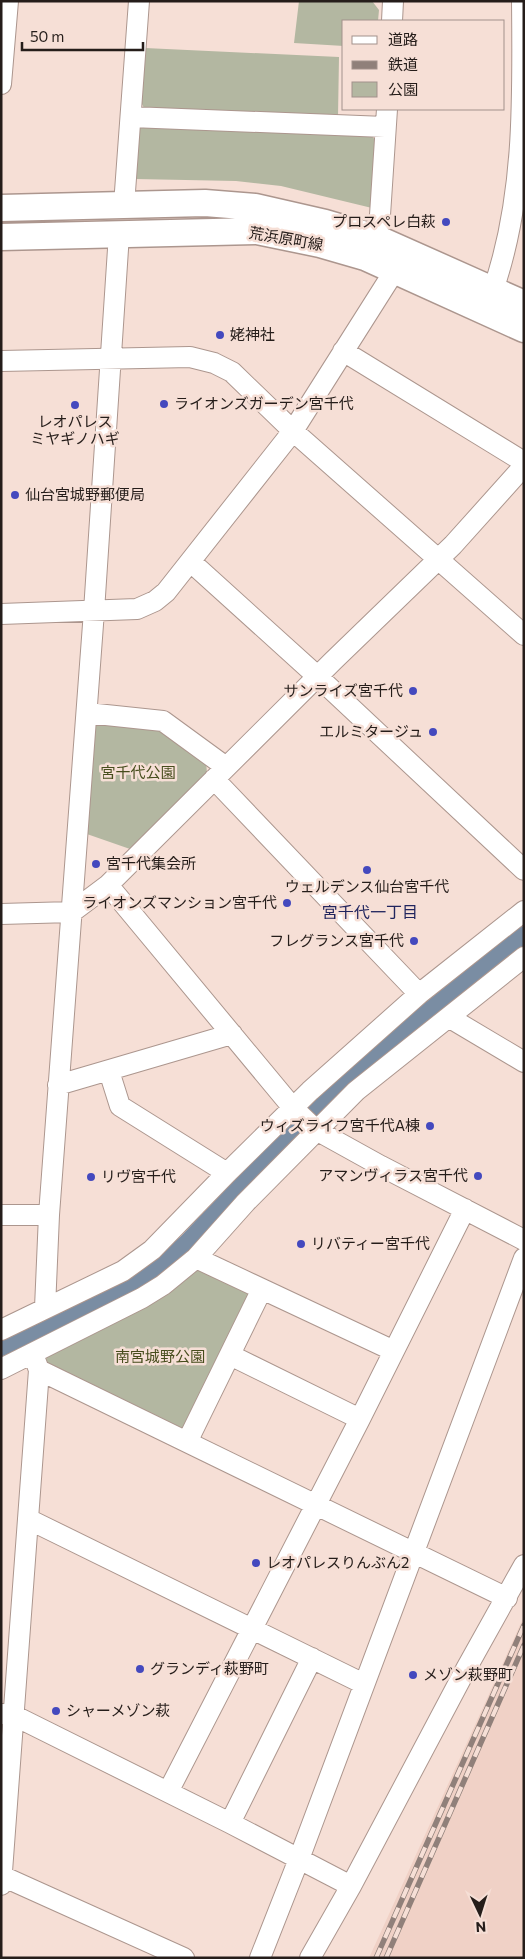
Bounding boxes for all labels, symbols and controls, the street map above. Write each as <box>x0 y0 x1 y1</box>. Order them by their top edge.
scale bar <box>22 20 144 52</box>
legend <box>342 20 505 110</box>
text: 50 m <box>30 27 64 45</box>
text: 道路 <box>388 30 418 48</box>
text: 鉄道 <box>388 55 418 73</box>
text: 公園 <box>388 80 418 98</box>
place label: プロスペレ白萩 <box>332 212 436 230</box>
marker: プロスペレ白萩 <box>440 216 452 228</box>
street label: 荒浜原町線 <box>248 223 325 253</box>
place label: 姥神社 <box>230 325 275 343</box>
marker: 姥神社 <box>214 329 226 341</box>
place label: ライオンズガーデン宮千代 <box>174 394 354 412</box>
marker: ライオンズガーデン宮千代 <box>158 398 170 410</box>
marker: レオパレス ミヤギノハギ <box>69 399 81 411</box>
place label: レオパレス ミヤギノハギ <box>30 412 120 447</box>
place label: 仙台宮城野郵便局 <box>25 485 145 503</box>
marker: 仙台宮城野郵便局 <box>9 489 21 501</box>
place label: サンライズ宮千代 <box>283 681 403 699</box>
marker: サンライズ宮千代 <box>407 685 419 697</box>
place label: エルミタージュ <box>319 722 423 740</box>
marker: エルミタージュ <box>427 726 439 738</box>
park label: 宮千代公園 <box>100 763 176 781</box>
place label: 宮千代集会所 <box>106 854 196 872</box>
marker: 宮千代集会所 <box>90 858 102 870</box>
marker: ウェルデンス仙台宮千代 <box>361 864 373 876</box>
place label: ウェルデンス仙台宮千代 <box>285 877 449 895</box>
place label: ライオンズマンション宮千代 <box>82 893 277 911</box>
marker: ライオンズマンション宮千代 <box>281 897 293 909</box>
district label: 宮千代一丁目 <box>322 902 418 921</box>
place label: フレグランス宮千代 <box>269 931 404 949</box>
marker: フレグランス宮千代 <box>408 935 420 947</box>
place label: ウィズライフ宮千代A棟 <box>260 1116 420 1134</box>
marker: ウィズライフ宮千代A棟 <box>424 1120 436 1132</box>
place label: アマンヴィラス宮千代 <box>318 1166 468 1184</box>
place label: リヴ宮千代 <box>101 1167 176 1185</box>
marker: アマンヴィラス宮千代 <box>472 1170 484 1182</box>
marker: リヴ宮千代 <box>85 1171 97 1183</box>
place label: リバティー宮千代 <box>311 1234 430 1252</box>
marker: リバティー宮千代 <box>295 1238 307 1250</box>
park label: 南宮城野公園 <box>115 1347 205 1365</box>
place label: レオパレスりんぶん2 <box>266 1553 409 1571</box>
marker: レオパレスりんぶん2 <box>250 1557 262 1569</box>
place label: グランディ萩野町 <box>150 1659 269 1677</box>
marker: グランディ萩野町 <box>134 1663 146 1675</box>
place label: メゾン萩野町 <box>423 1665 513 1683</box>
marker: メゾン萩野町 <box>407 1669 419 1681</box>
place label: シャーメゾン萩 <box>66 1701 170 1719</box>
marker: シャーメゾン萩 <box>50 1705 62 1717</box>
north arrow <box>455 1889 505 1939</box>
text: N <box>475 1919 487 1936</box>

